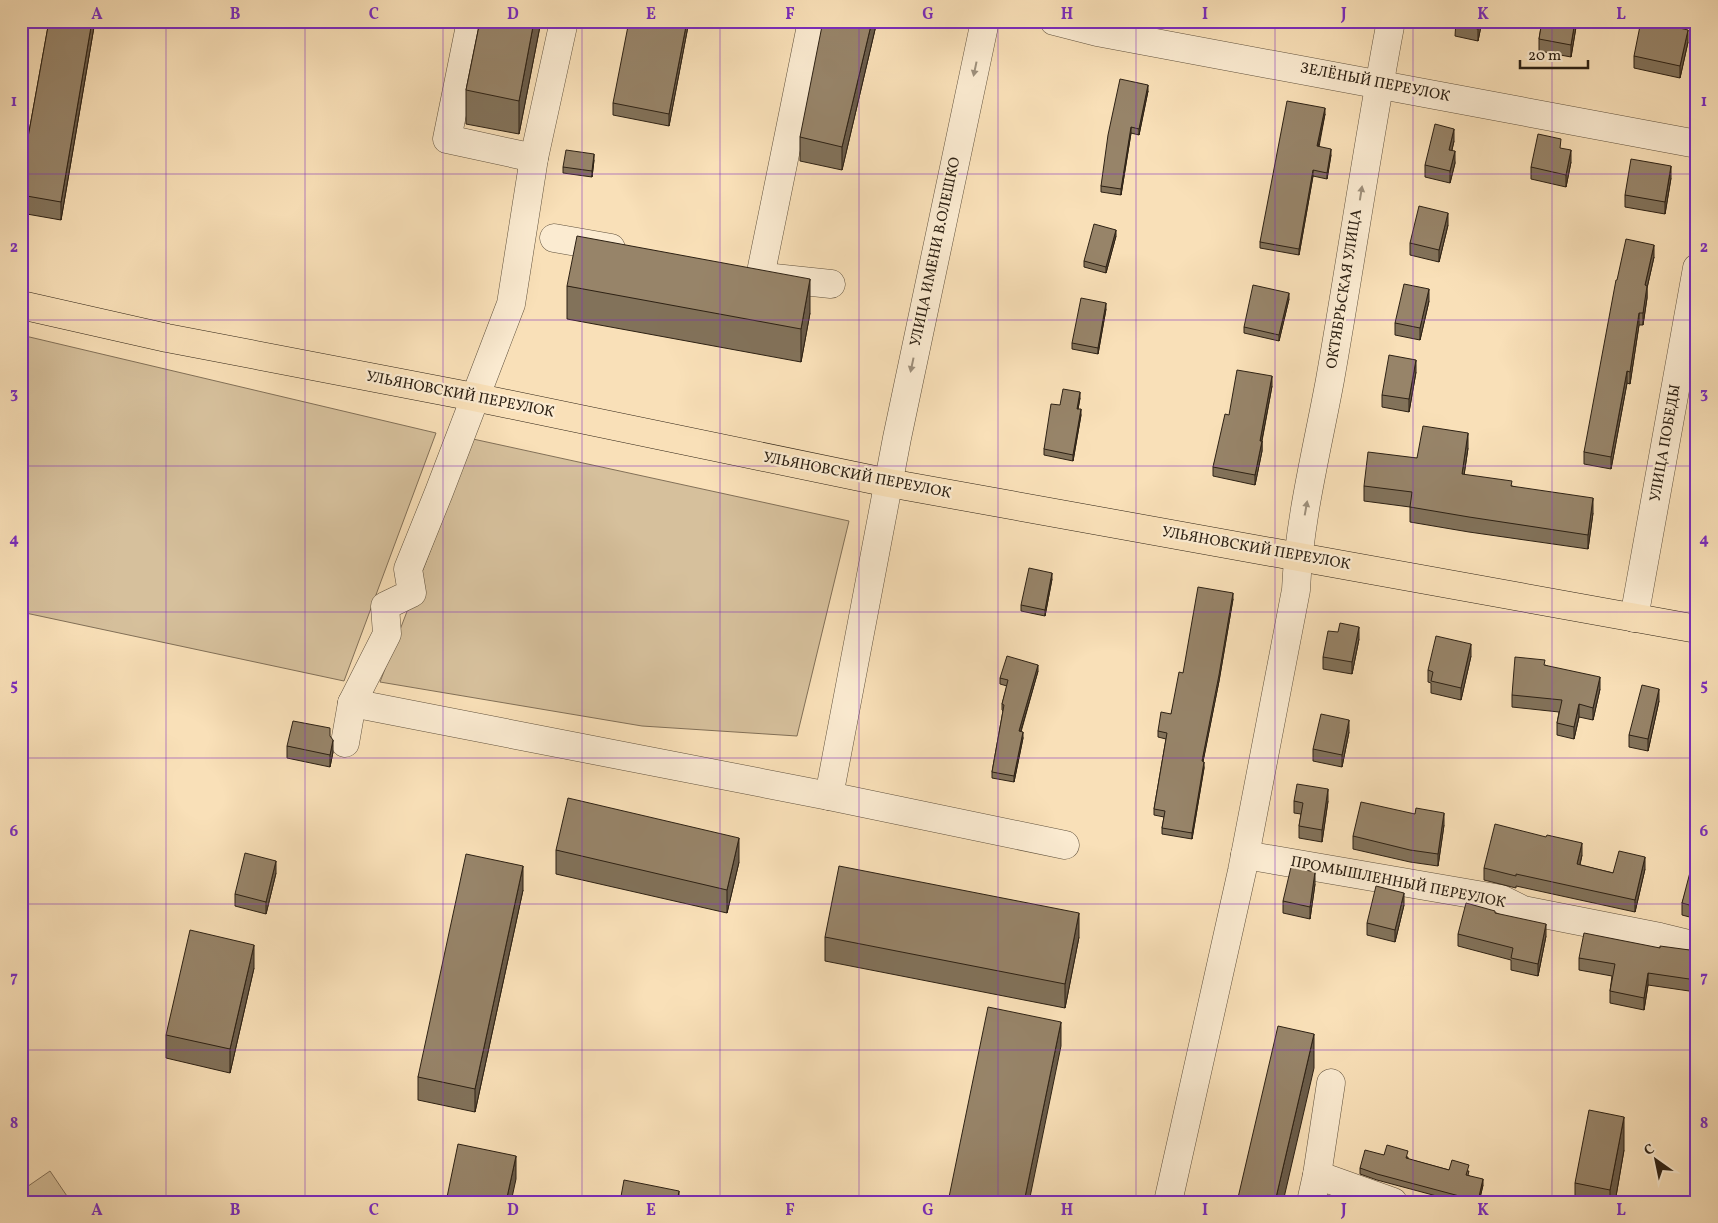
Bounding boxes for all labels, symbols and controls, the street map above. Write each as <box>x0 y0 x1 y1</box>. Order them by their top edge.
text: A <box>91 4 103 26</box>
text: B <box>230 4 241 26</box>
text: C <box>369 4 379 26</box>
text: D <box>507 4 519 26</box>
text: E <box>646 4 656 26</box>
text: F <box>785 4 795 26</box>
text: G <box>922 4 934 26</box>
text: H <box>1061 4 1073 26</box>
text: I <box>1202 4 1208 26</box>
text: J <box>1340 4 1347 26</box>
text: K <box>1477 4 1489 26</box>
text: L <box>1616 4 1626 26</box>
scale bar <box>1520 38 1588 70</box>
text: 20 m <box>1528 46 1561 67</box>
street label: ЗЕЛЁНЫЙ ПЕРЕУЛОК <box>1298 58 1452 108</box>
one-way arrow <box>971 61 979 77</box>
text: 1 <box>11 91 17 113</box>
text: 1 <box>1701 91 1707 113</box>
street label: УЛИЦА ИМЕНИ В.ОЛЕШКО <box>906 155 966 349</box>
one-way arrow <box>1357 185 1365 201</box>
street label: ОКТЯБРЬСКАЯ УЛИЦА <box>1322 207 1368 370</box>
text: 2 <box>10 237 18 259</box>
text: 2 <box>1700 237 1708 259</box>
one-way arrow <box>908 357 916 373</box>
street label: УЛЬЯНОВСКИЙ ПЕРЕУЛОК <box>364 366 556 424</box>
text: 3 <box>10 383 18 405</box>
street label: УЛИЦА ПОБЕДЫ <box>1645 383 1687 503</box>
text: 3 <box>1700 383 1708 405</box>
street label: УЛЬЯНОВСКИЙ ПЕРЕУЛОК <box>761 447 953 505</box>
one-way arrow <box>1303 500 1311 516</box>
street label: УЛЬЯНОВСКИЙ ПЕРЕУЛОК <box>1160 522 1352 576</box>
text: 4 <box>9 529 19 551</box>
text: 4 <box>1699 529 1709 551</box>
text: 5 <box>10 675 18 697</box>
text: 5 <box>1700 675 1708 697</box>
text: 6 <box>10 821 19 843</box>
text: 6 <box>1700 821 1709 843</box>
street label: ПРОМЫШЛЕННЫЙ ПЕРЕУЛОК <box>1289 852 1507 914</box>
text: 7 <box>10 967 18 989</box>
text: 7 <box>1700 967 1708 989</box>
text: 8 <box>10 1113 18 1135</box>
text: 8 <box>1700 1113 1708 1135</box>
north arrow <box>1630 1136 1680 1186</box>
text: С <box>1641 1140 1659 1161</box>
text: A <box>91 1200 103 1222</box>
text: B <box>230 1200 241 1222</box>
text: C <box>369 1200 379 1222</box>
text: D <box>507 1200 519 1222</box>
text: E <box>646 1200 656 1222</box>
text: F <box>785 1200 795 1222</box>
text: G <box>922 1200 934 1222</box>
text: H <box>1061 1200 1073 1222</box>
text: I <box>1202 1200 1208 1222</box>
text: J <box>1340 1200 1347 1222</box>
text: K <box>1477 1200 1489 1222</box>
text: L <box>1616 1200 1626 1222</box>

